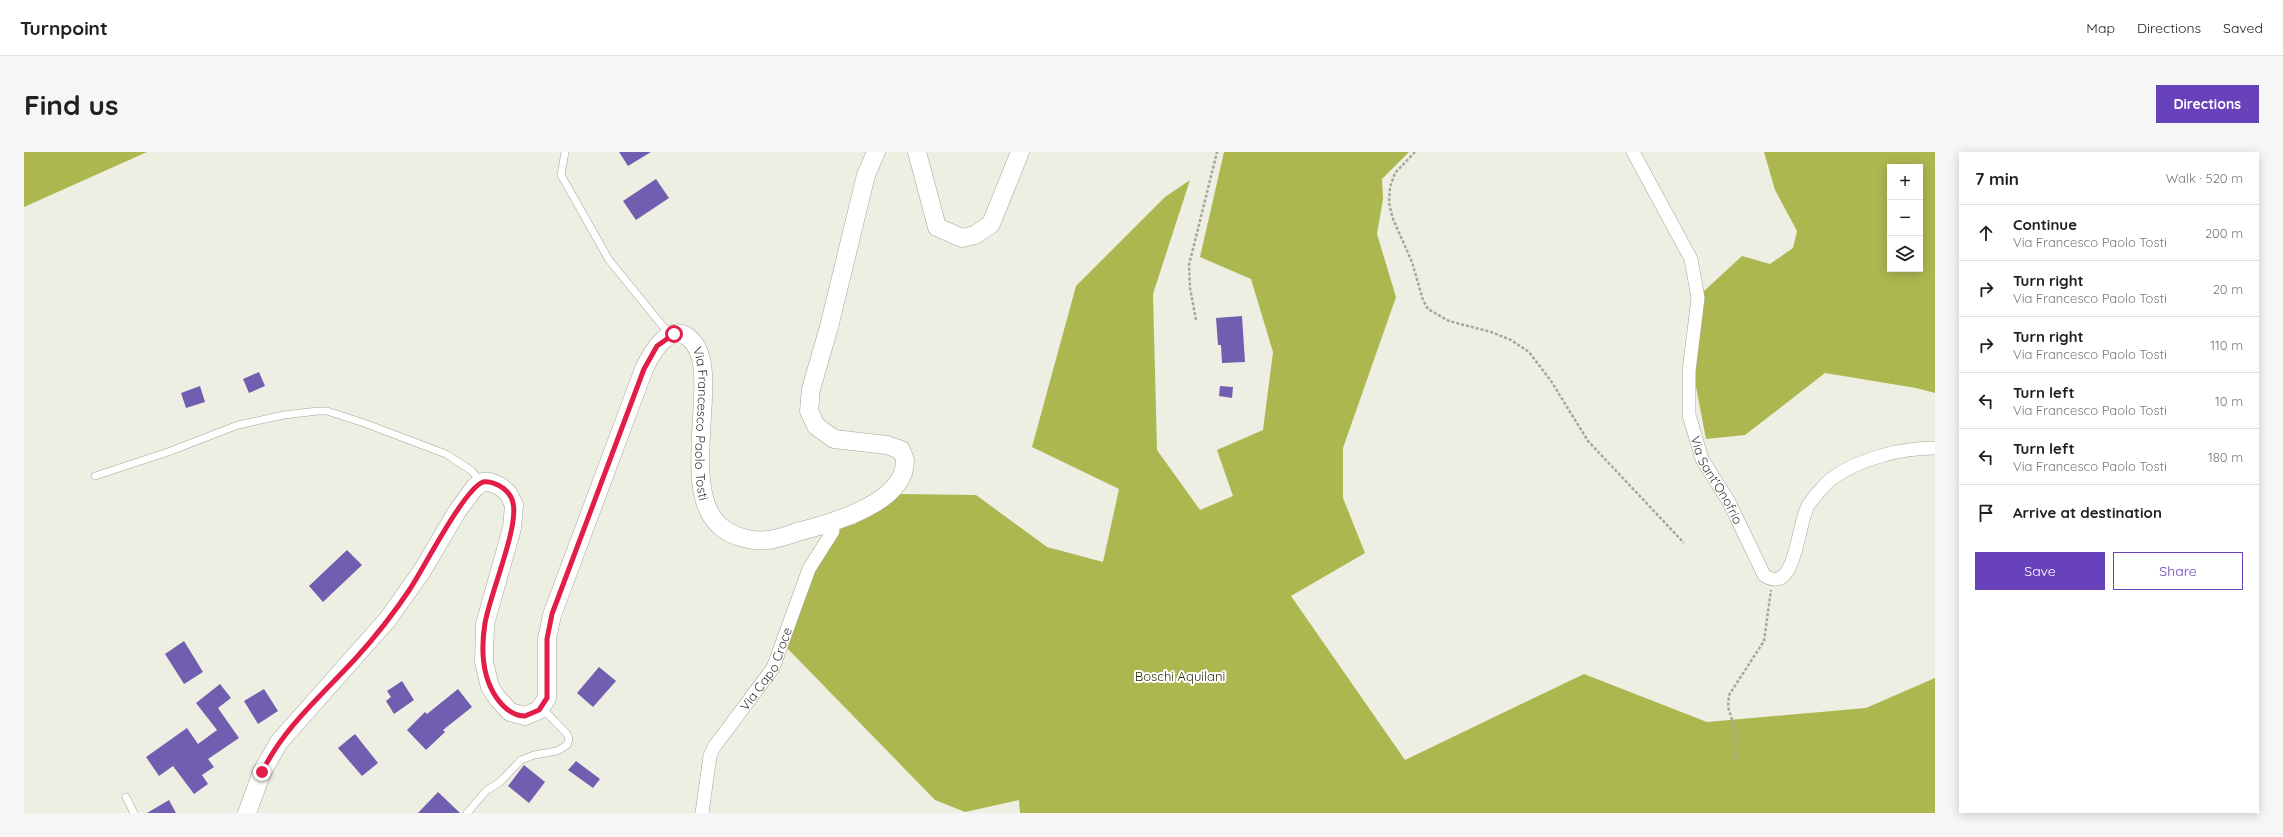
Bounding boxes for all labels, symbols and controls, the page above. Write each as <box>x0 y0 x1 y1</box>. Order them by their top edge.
text: Turnpoint <box>20 16 108 40</box>
text: Map <box>2086 19 2115 37</box>
text: Directions <box>2137 19 2201 37</box>
text: Saved <box>2223 19 2263 37</box>
button: Directions <box>2156 85 2259 123</box>
text: Find us <box>24 87 118 122</box>
map controls <box>1887 164 1923 272</box>
button: + <box>1887 164 1923 200</box>
text: 7 min <box>1975 168 2019 189</box>
text: Walk · 520 m <box>2166 170 2243 186</box>
button: − <box>1887 200 1923 236</box>
text: Continue <box>2013 215 2077 234</box>
icon: ahead <box>1975 222 1997 244</box>
text: 200 m <box>2205 225 2243 241</box>
text: Via Francesco Paolo Tosti <box>2013 234 2167 250</box>
button: layers <box>1887 236 1923 272</box>
text: Turn right <box>2013 271 2084 290</box>
icon: right <box>1975 278 1997 300</box>
text: 20 m <box>2213 281 2243 297</box>
text: Via Francesco Paolo Tosti <box>2013 290 2167 306</box>
route start <box>665 325 683 343</box>
text: Turn right <box>2013 327 2084 346</box>
icon: right <box>1975 334 1997 356</box>
text: 110 m <box>2210 337 2243 353</box>
street label: Via Francesco Paolo Tosti <box>690 344 712 502</box>
text: Via Francesco Paolo Tosti <box>2013 346 2167 362</box>
text: Turn left <box>2013 383 2075 402</box>
icon: left <box>1975 390 1997 412</box>
text: 10 m <box>2215 393 2243 409</box>
text: Via Francesco Paolo Tosti <box>2013 402 2167 418</box>
street label: Via Sant'Onofrio <box>1688 434 1746 527</box>
text: Turn left <box>2013 439 2075 458</box>
icon: left <box>1975 446 1997 468</box>
text: 180 m <box>2208 449 2243 465</box>
text: Via Francesco Paolo Tosti <box>2013 458 2167 474</box>
icon: arrive <box>1975 502 1997 524</box>
text: Arrive at destination <box>2013 503 2162 522</box>
button: Save <box>1975 552 2105 590</box>
button: Share <box>2113 552 2243 590</box>
street label: Via Capo Croce <box>736 625 795 714</box>
park label: Boschi Aquilani <box>1135 668 1225 684</box>
route end <box>253 763 271 781</box>

